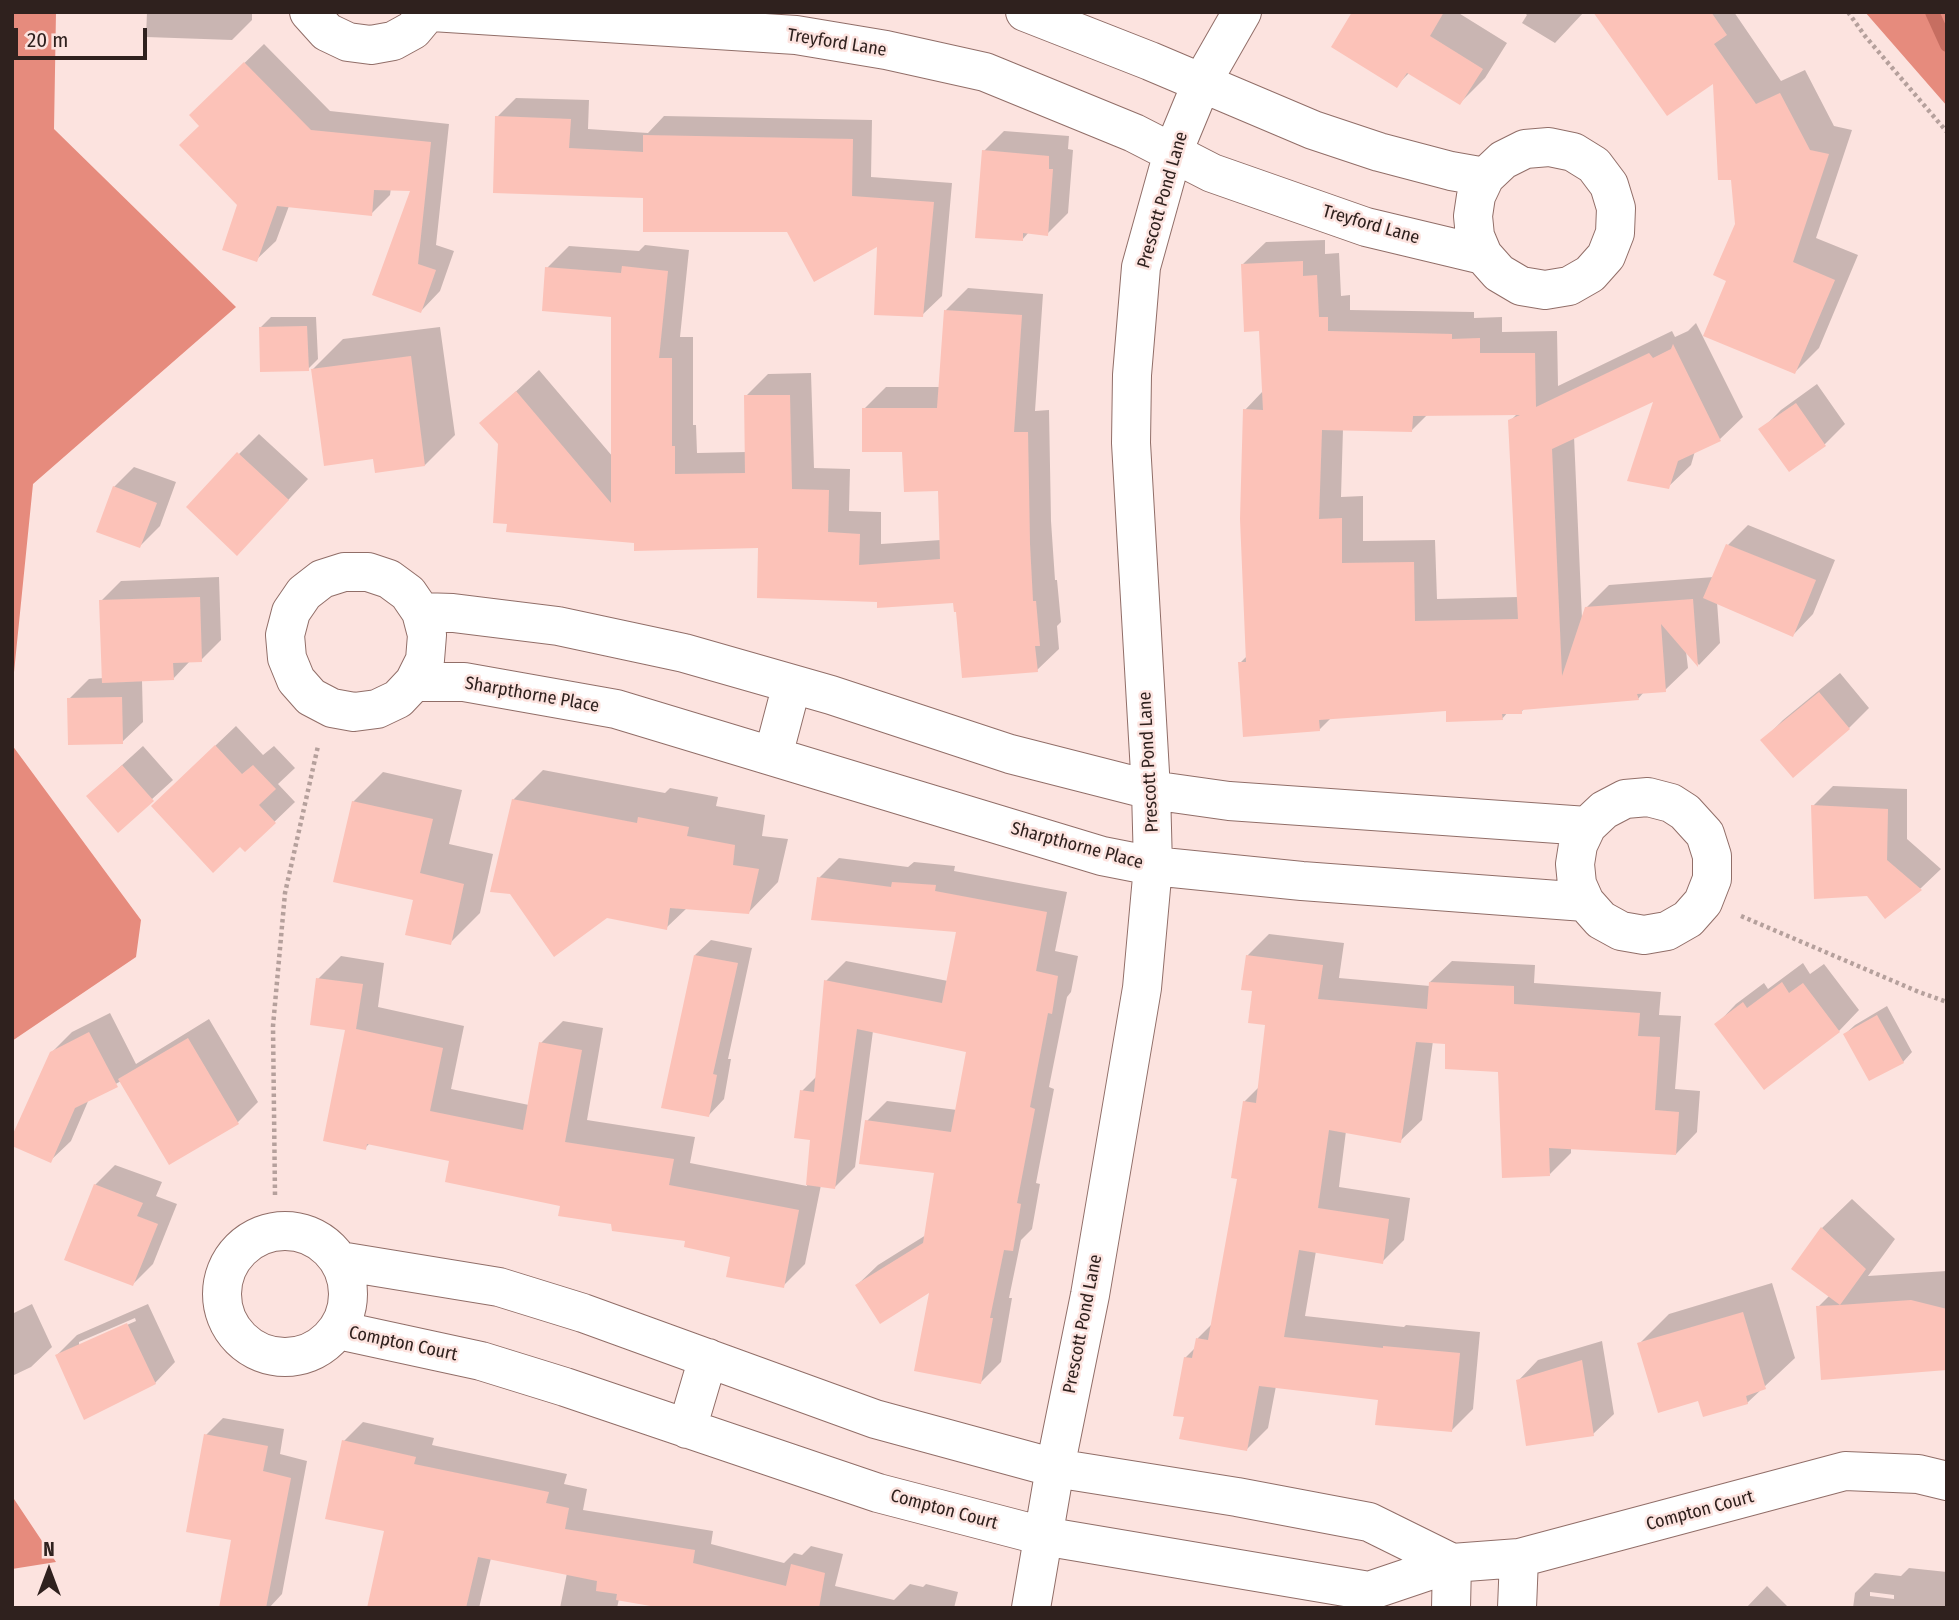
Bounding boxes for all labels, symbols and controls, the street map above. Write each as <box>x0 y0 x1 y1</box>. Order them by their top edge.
scale bar <box>18 14 150 58</box>
street label: Treyford Lane <box>786 25 888 61</box>
text: 20 m <box>27 27 68 53</box>
street label: Prescott Pond Lane <box>1133 129 1193 271</box>
street label: Treyford Lane <box>1320 201 1422 249</box>
street label: Sharpthorne Place <box>463 673 601 717</box>
street label: Prescott Pond Lane <box>1135 691 1163 833</box>
street label: Sharpthorne Place <box>1009 818 1145 874</box>
street label: Prescott Pond Lane <box>1059 1253 1107 1395</box>
street label: Compton Court <box>347 1322 459 1366</box>
street label: Compton Court <box>888 1485 1000 1535</box>
street label: Compton Court <box>1644 1486 1756 1536</box>
north arrow <box>14 1536 84 1606</box>
text: N <box>43 1538 55 1561</box>

